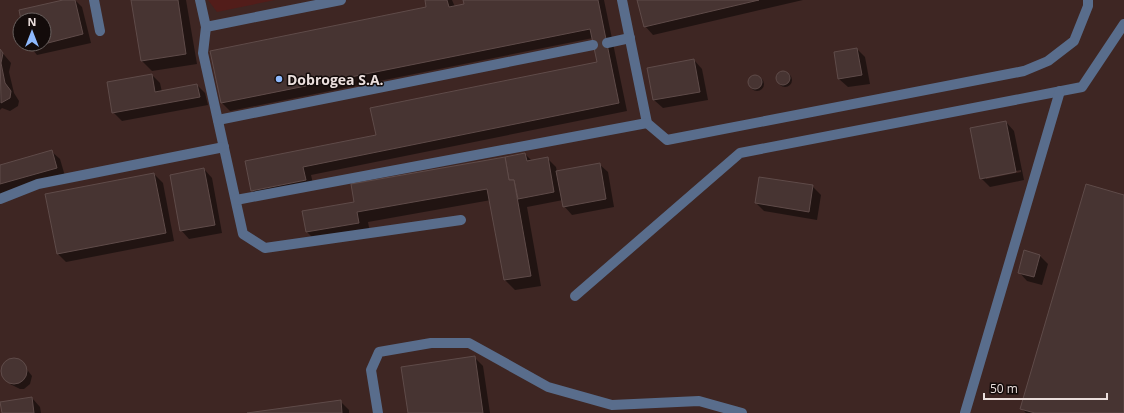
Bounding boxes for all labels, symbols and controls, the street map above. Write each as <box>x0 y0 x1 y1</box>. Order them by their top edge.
north arrow <box>12 12 52 52</box>
text: N <box>28 14 36 29</box>
place label: Dobrogea S.A. <box>287 70 384 89</box>
marker: Dobrogea S.A. <box>274 74 284 84</box>
scale bar <box>984 375 1107 401</box>
text: 50 m <box>990 380 1018 397</box>

